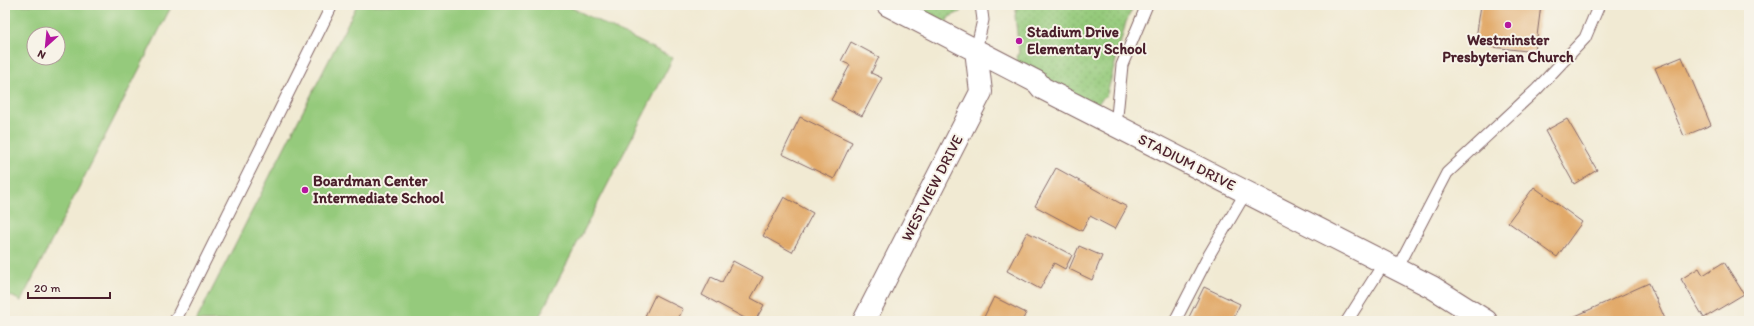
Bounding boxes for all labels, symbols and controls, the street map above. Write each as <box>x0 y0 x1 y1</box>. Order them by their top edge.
marker: Westminster Presbyterian Church <box>1503 20 1513 30</box>
place label: Stadium Drive Elementary School <box>1027 23 1147 59</box>
north arrow <box>26 26 66 66</box>
place label: Westminster Presbyterian Church <box>1442 31 1574 67</box>
marker: Stadium Drive Elementary School <box>1014 36 1024 46</box>
text: N <box>35 47 48 62</box>
street label: STADIUM DRIVE <box>1135 130 1239 194</box>
street label: WESTVIEW DRIVE <box>897 132 967 244</box>
place label: Boardman Center Intermediate School <box>313 172 445 207</box>
marker: Boardman Center Intermediate School <box>300 185 310 195</box>
scale bar <box>28 274 110 300</box>
text: 20 m <box>34 281 61 295</box>

